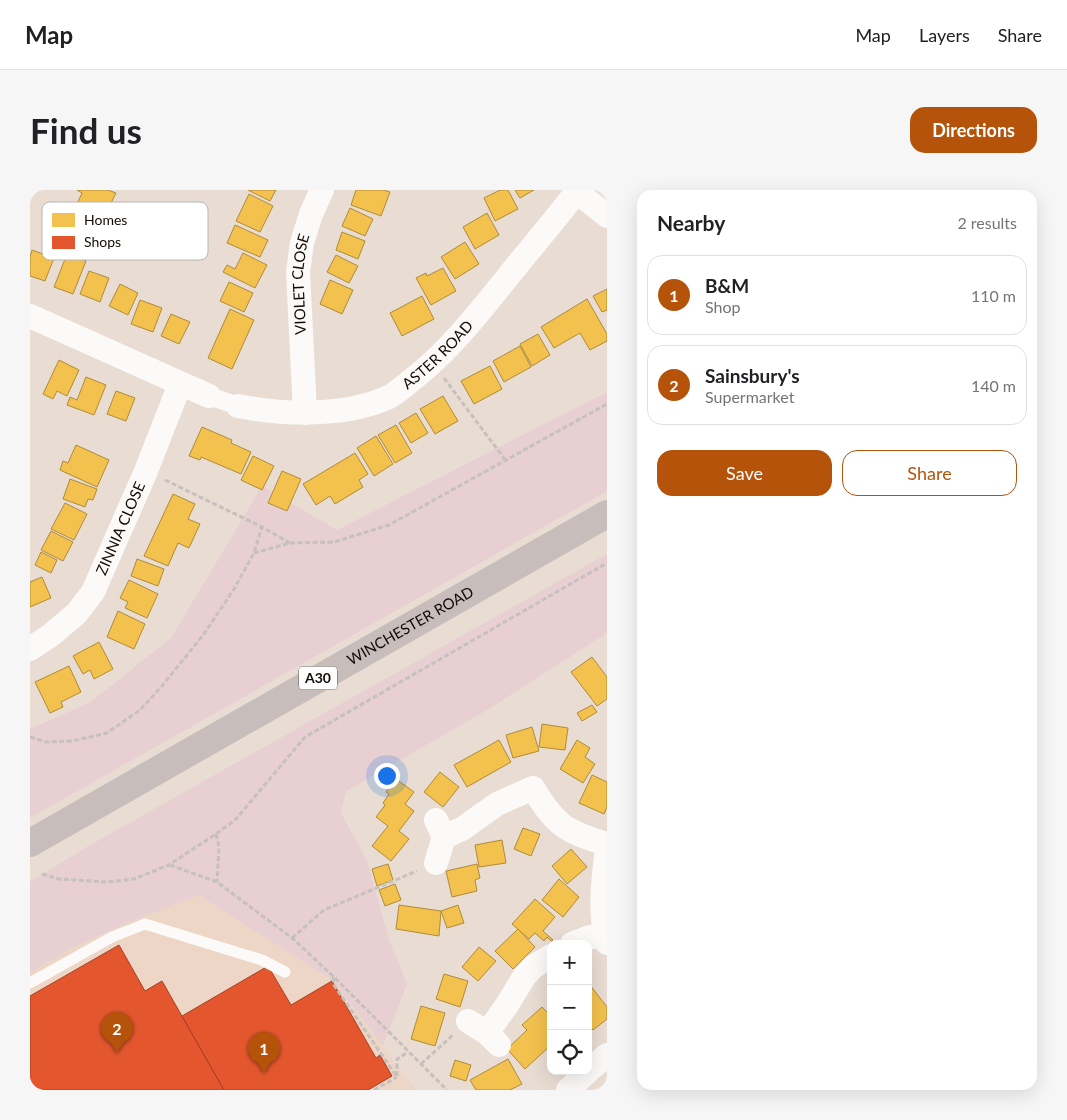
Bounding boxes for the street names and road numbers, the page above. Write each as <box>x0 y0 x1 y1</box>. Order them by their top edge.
street label: VIOLET CLOSE <box>288 231 312 335</box>
street label: ASTER ROAD <box>398 316 476 392</box>
street label: ZINNIA CLOSE <box>92 479 148 577</box>
street label: WINCHESTER ROAD <box>343 582 477 668</box>
road number: A30 <box>299 666 337 689</box>

